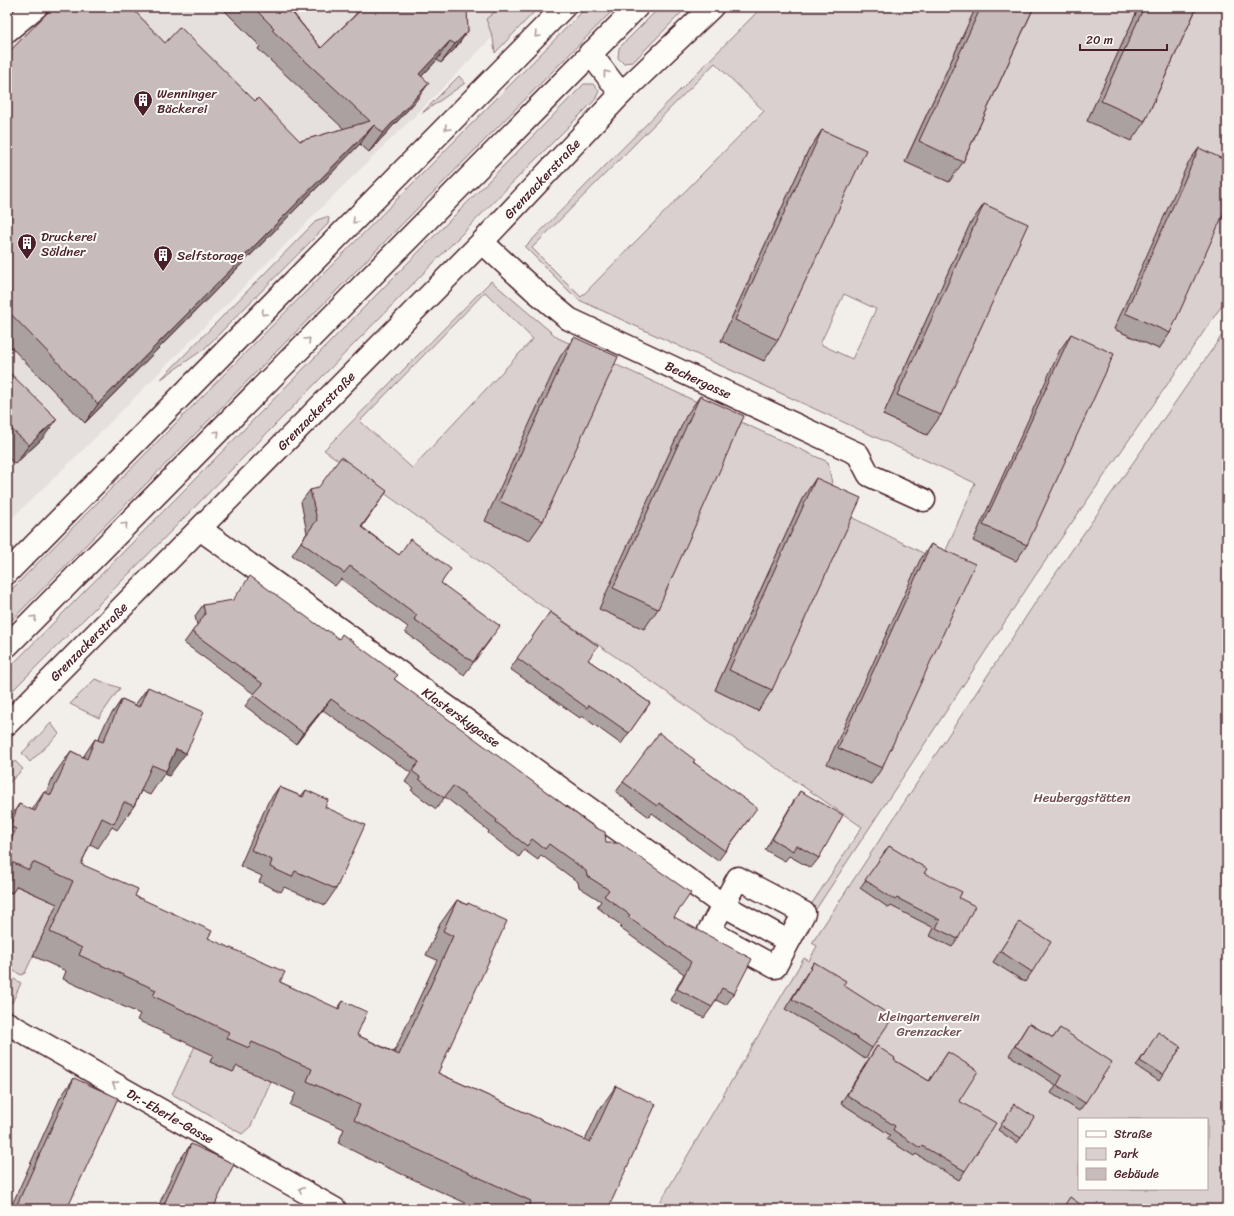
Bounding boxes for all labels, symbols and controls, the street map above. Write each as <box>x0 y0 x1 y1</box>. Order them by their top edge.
scale bar <box>1080 26 1167 52</box>
text: 20 m <box>1086 29 1113 51</box>
one-way arrow <box>534 30 542 38</box>
one-way arrow <box>604 71 611 78</box>
place label: Wenninger Bäckerei <box>157 82 217 120</box>
building icon: Wenninger Bäckerei <box>132 89 154 117</box>
one-way arrow <box>444 123 452 131</box>
street label: Grenzackerstraße <box>498 132 586 224</box>
one-way arrow <box>352 216 360 224</box>
place label: Druckerei Söldner <box>41 225 97 263</box>
building icon: Druckerei Söldner <box>16 232 38 260</box>
building icon: Selfstorage <box>152 244 174 272</box>
place label: Selfstorage <box>177 244 244 267</box>
one-way arrow <box>261 308 269 316</box>
one-way arrow <box>303 337 311 345</box>
street label: Bechergasse <box>661 354 736 405</box>
street label: Grenzackerstraße <box>271 365 361 456</box>
one-way arrow <box>212 430 219 438</box>
one-way arrow <box>121 523 128 530</box>
street label: Grenzackerstraße <box>44 596 133 687</box>
one-way arrow <box>29 615 37 623</box>
street label: Klasterskygasse <box>417 681 506 753</box>
park label: Heuberggstätten <box>1034 786 1130 809</box>
park label: Kleingartenverein Grenzacker <box>878 1005 980 1043</box>
one-way arrow <box>112 1081 119 1088</box>
street label: Dr.-Eberle-Gasse <box>123 1082 219 1150</box>
legend <box>1078 1118 1208 1190</box>
text: Straße <box>1114 1123 1152 1145</box>
text: Park <box>1114 1143 1139 1165</box>
text: Gebäude <box>1114 1163 1159 1185</box>
one-way arrow <box>298 1187 305 1194</box>

